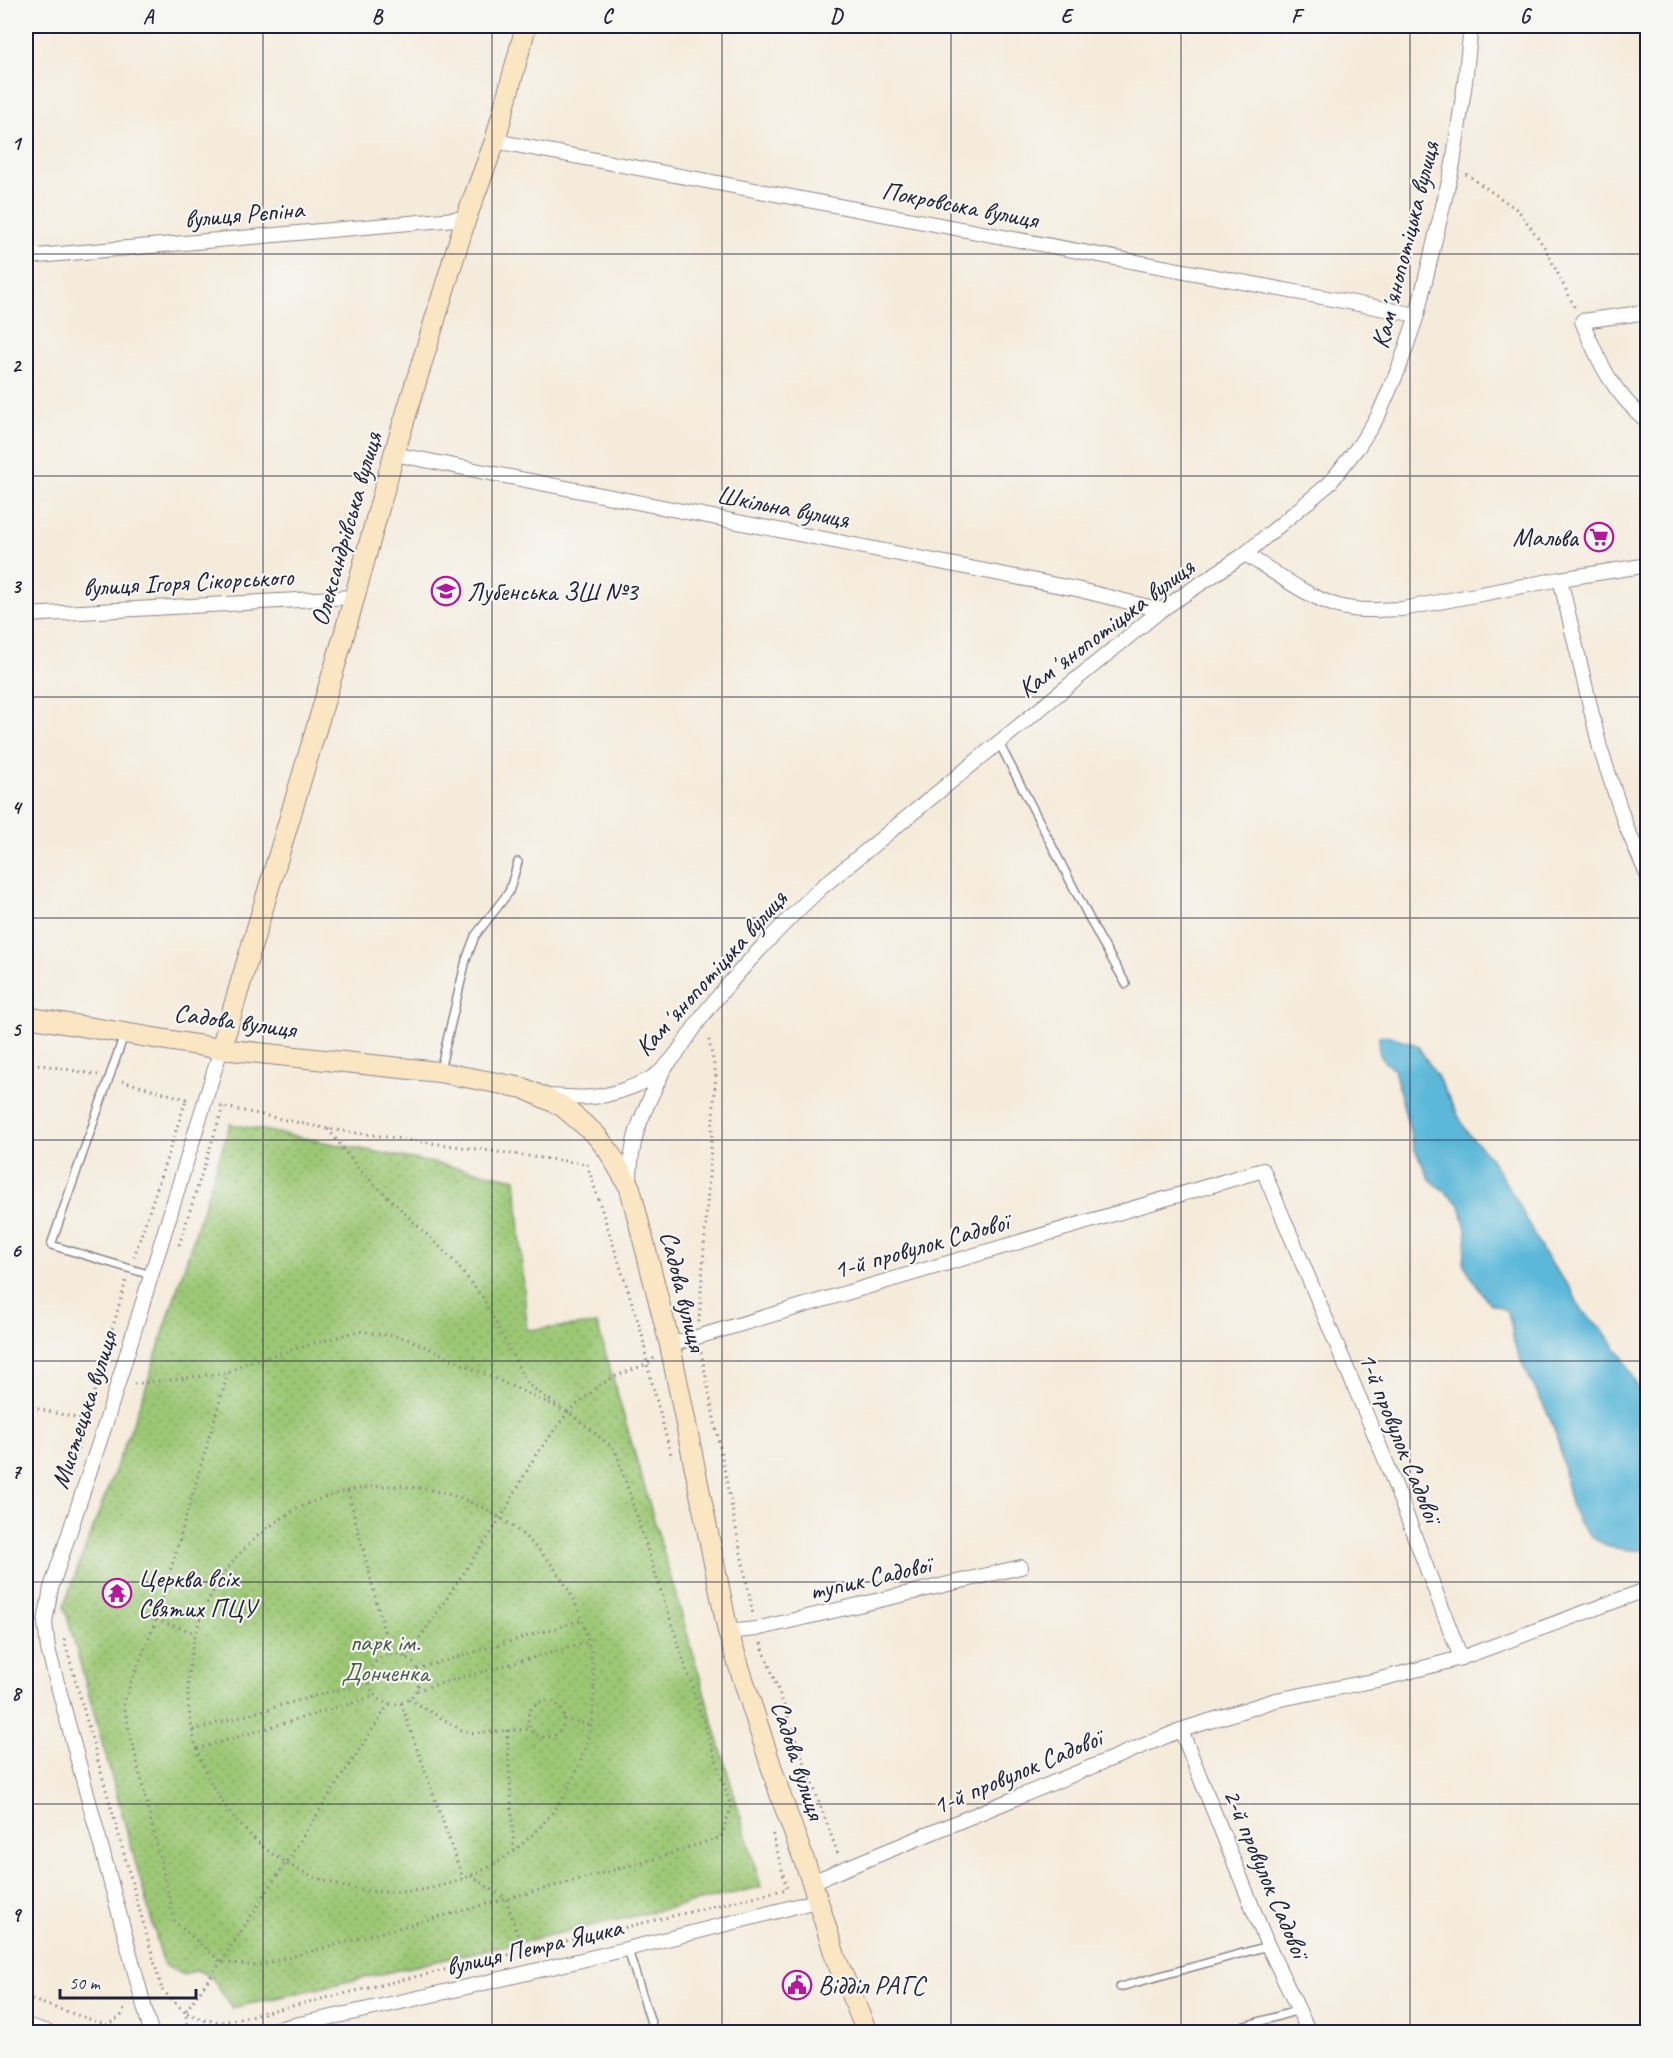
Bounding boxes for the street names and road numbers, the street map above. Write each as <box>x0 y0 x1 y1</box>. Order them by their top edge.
street label: Камʼянопотіцька вулиця <box>1363 136 1447 352</box>
street label: Покровська вулиця <box>879 174 1043 237</box>
street label: вулиця Рєпіна <box>183 192 307 236</box>
street label: Олександрівська вулиця <box>303 427 390 630</box>
street label: Шкільна вулиця <box>714 478 853 536</box>
street label: Камʼянопотіцька вулиця <box>1011 550 1202 705</box>
street label: вулиця Ігоря Сікорського <box>82 560 296 604</box>
street label: Камʼянопотіцька вулиця <box>628 882 795 1063</box>
street label: Садова вулиця <box>172 996 300 1046</box>
street label: 1-й провулок Садової <box>830 1204 1017 1287</box>
street label: Садова вулиця <box>652 1227 714 1357</box>
street label: Мистецька вулиця <box>43 1325 126 1493</box>
street label: 1-й провулок Садової <box>1351 1347 1451 1532</box>
street label: тупик Садової <box>806 1547 939 1608</box>
street label: Садова вулиця <box>763 1696 833 1825</box>
street label: 1-й провулок Садової <box>927 1720 1111 1822</box>
street label: 2-й провулок Садової <box>1216 1783 1318 1967</box>
street label: вулиця Петра Яцика <box>443 1910 627 1983</box>

